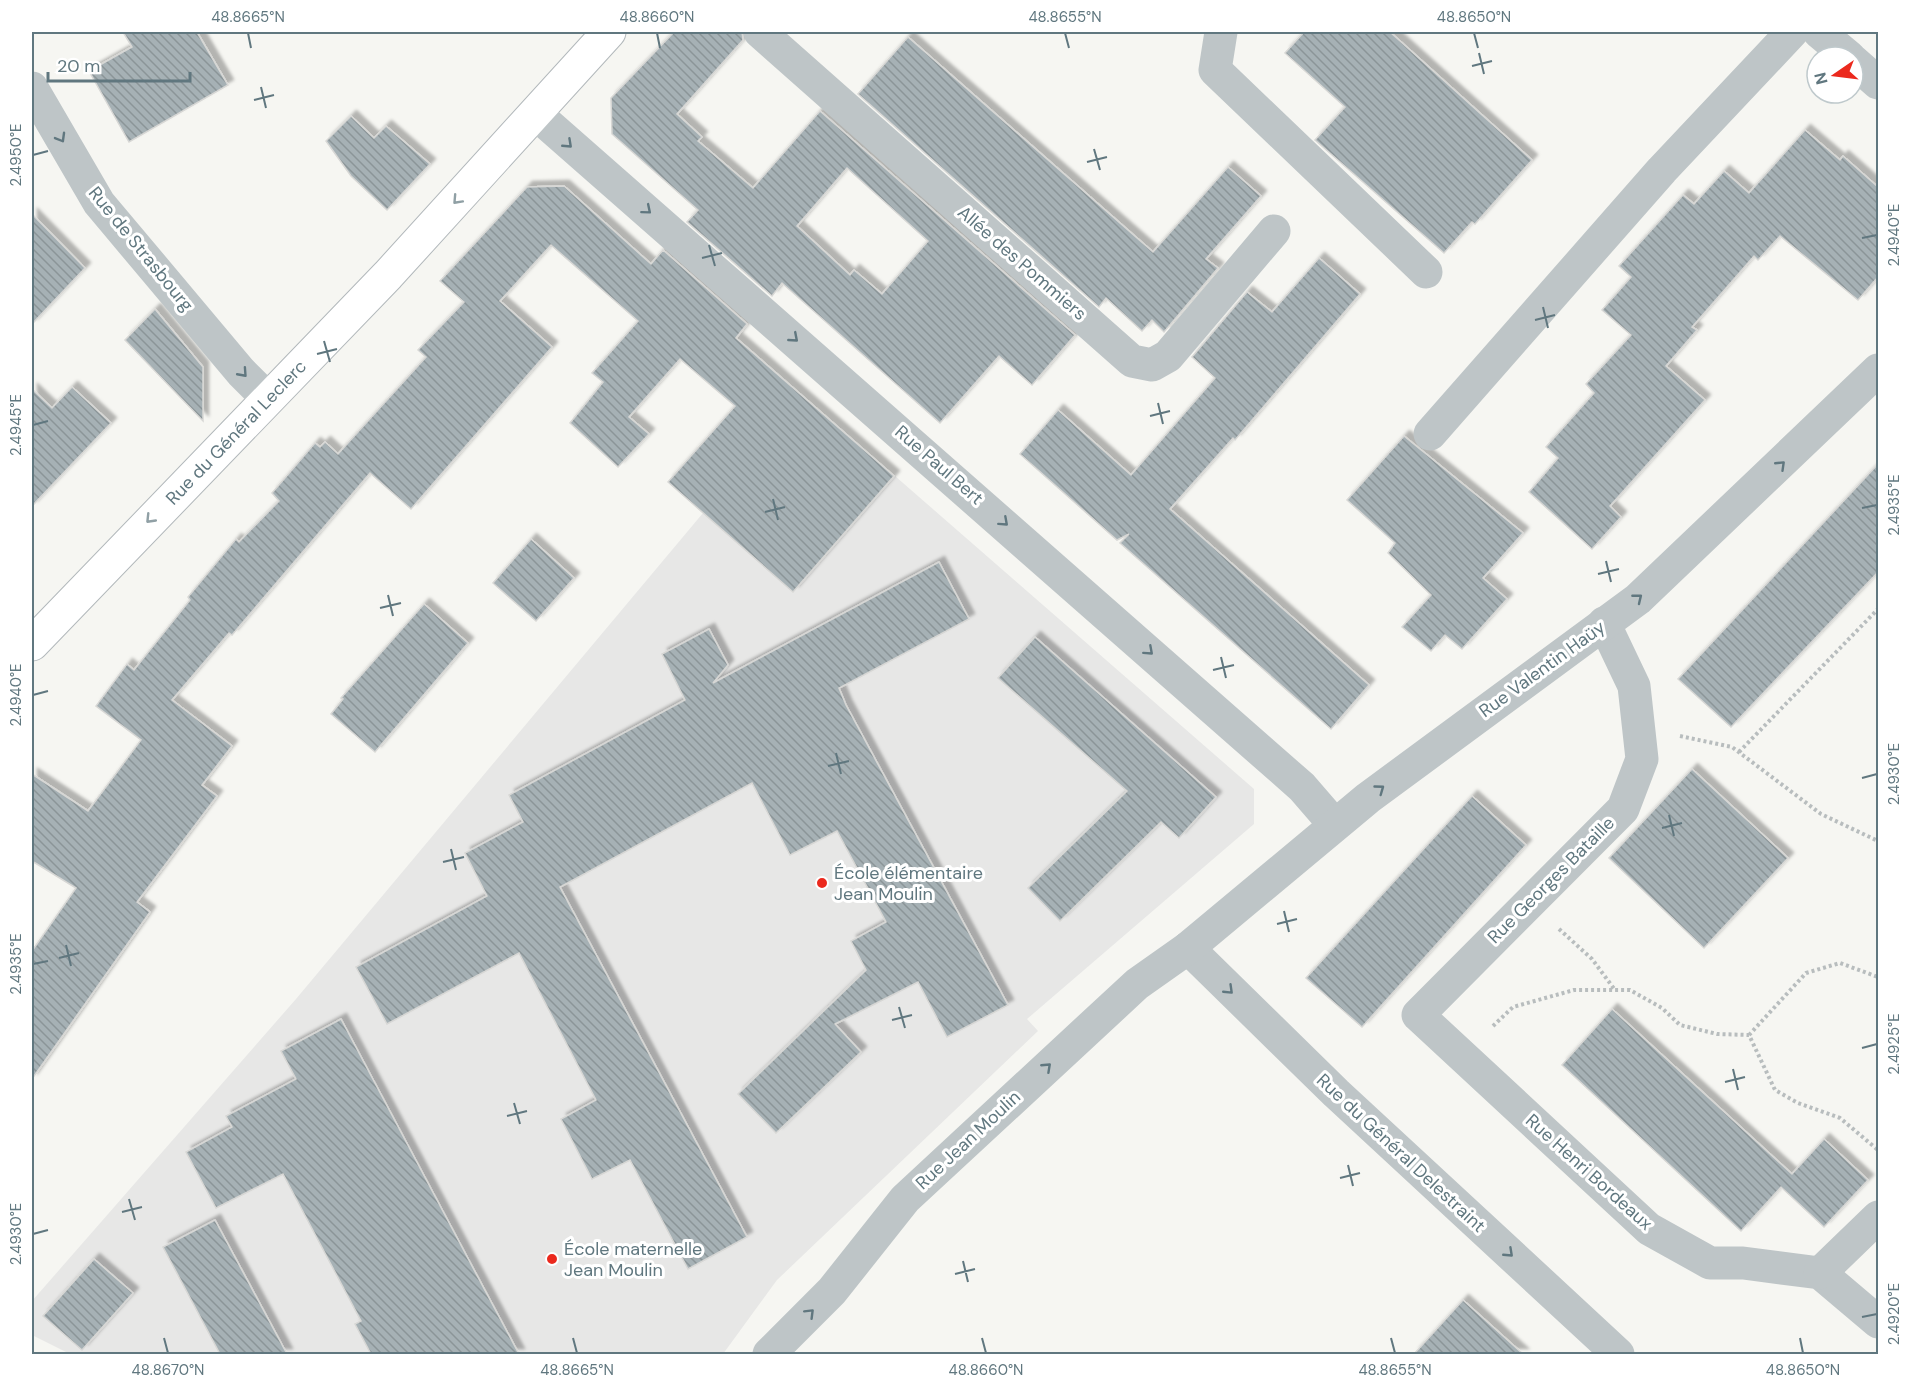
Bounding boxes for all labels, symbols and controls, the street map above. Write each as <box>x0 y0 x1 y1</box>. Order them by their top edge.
text: 48.8665°N <box>211 7 285 27</box>
text: 48.8660°N <box>620 7 694 27</box>
text: 48.8655°N <box>1028 7 1102 27</box>
text: 48.8650°N <box>1437 7 1511 27</box>
scale bar <box>48 45 190 83</box>
north arrow <box>1805 45 1865 105</box>
text: 20 m <box>57 54 100 78</box>
text: N <box>1809 70 1833 87</box>
text: 2.4950°E <box>6 123 26 187</box>
one-way arrow <box>54 132 65 142</box>
one-way arrow <box>561 137 572 148</box>
street label: Rue de Strasbourg <box>83 182 199 316</box>
one-way arrow <box>453 193 464 204</box>
street label: Allée des Pommiers <box>952 200 1092 326</box>
one-way arrow <box>640 203 651 214</box>
text: 2.4940°E <box>1884 203 1904 267</box>
one-way arrow <box>787 331 798 342</box>
street label: Rue du Général Leclerc <box>161 355 312 510</box>
one-way arrow <box>236 367 247 377</box>
text: 2.4945°E <box>6 394 26 456</box>
street label: Rue Paul Bert <box>890 420 988 510</box>
one-way arrow <box>1773 461 1784 472</box>
text: 2.4935°E <box>1884 474 1904 536</box>
one-way arrow <box>146 513 157 523</box>
one-way arrow <box>997 515 1007 526</box>
one-way arrow <box>1631 594 1642 605</box>
street label: Rue Valentin Haüy <box>1474 615 1610 723</box>
one-way arrow <box>1143 644 1153 655</box>
text: 2.4940°E <box>6 663 26 727</box>
text: 2.4930°E <box>1884 743 1904 805</box>
one-way arrow <box>1374 785 1385 796</box>
street label: Rue Georges Bataille <box>1482 811 1620 949</box>
place label: École élémentaire Jean Moulin <box>834 861 983 906</box>
marker: École élémentaire Jean Moulin <box>815 876 829 890</box>
text: 2.4935°E <box>6 933 26 995</box>
one-way arrow <box>1222 983 1232 994</box>
text: 2.4925°E <box>1884 1013 1904 1075</box>
one-way arrow <box>1039 1064 1050 1075</box>
street label: Rue du Général Delestraint <box>1311 1068 1491 1238</box>
street label: Rue Jean Moulin <box>910 1085 1026 1195</box>
street label: Rue Henri Bordeaux <box>1520 1109 1658 1235</box>
text: 2.4930°E <box>6 1203 26 1265</box>
place label: École maternelle Jean Moulin <box>564 1237 702 1282</box>
one-way arrow <box>1502 1246 1512 1257</box>
marker: École maternelle Jean Moulin <box>545 1252 559 1266</box>
text: 2.4920°E <box>1884 1283 1904 1345</box>
one-way arrow <box>802 1309 813 1320</box>
text: 48.8670°N <box>132 1360 204 1380</box>
text: 48.8665°N <box>540 1360 614 1380</box>
text: 48.8660°N <box>949 1360 1023 1380</box>
text: 48.8655°N <box>1358 1360 1432 1380</box>
text: 48.8650°N <box>1766 1360 1840 1380</box>

